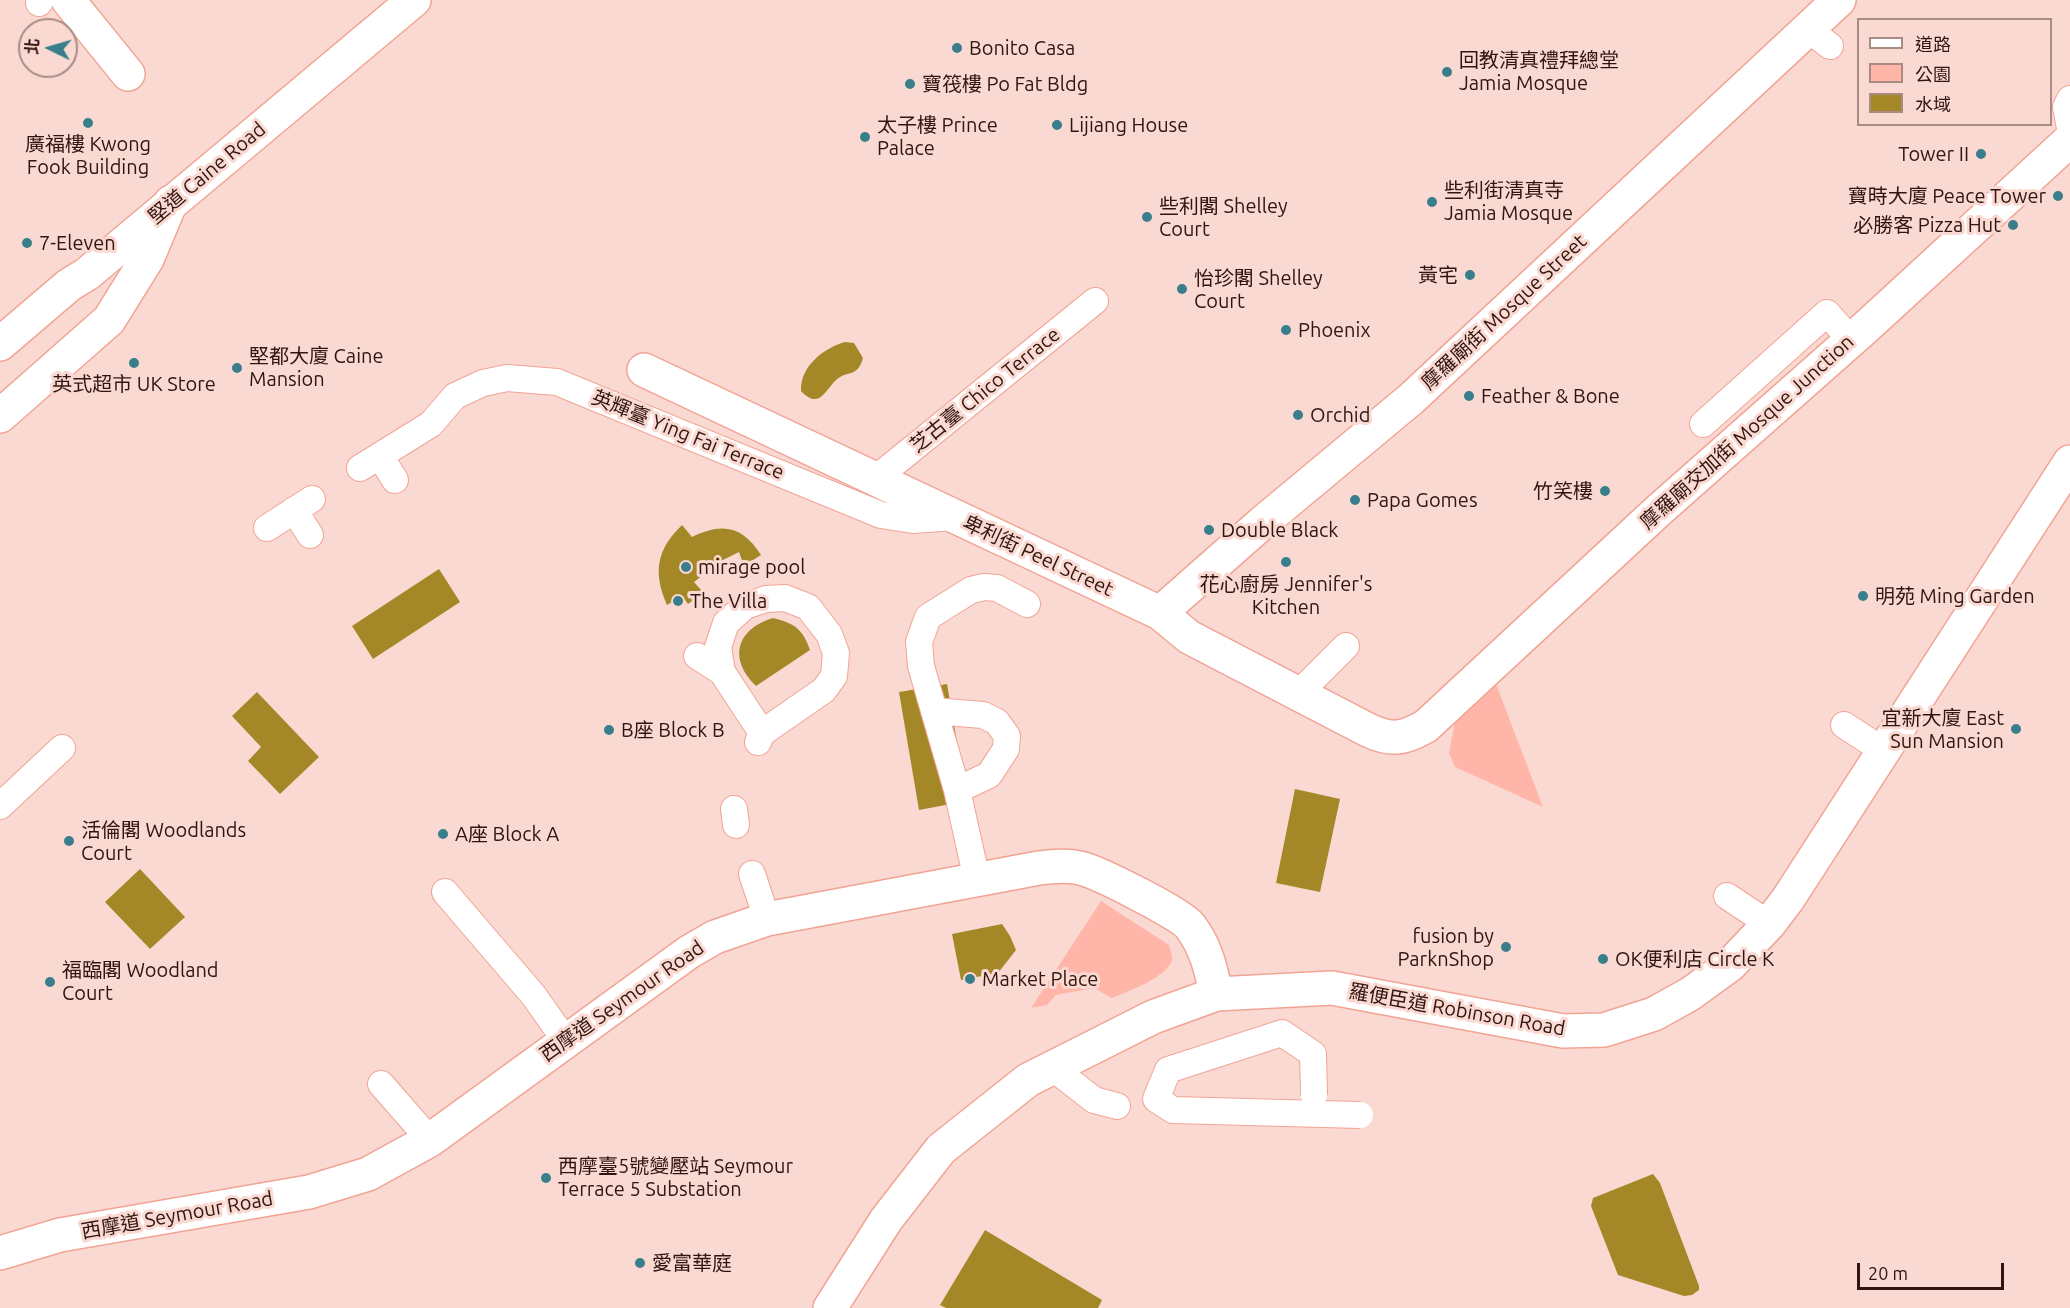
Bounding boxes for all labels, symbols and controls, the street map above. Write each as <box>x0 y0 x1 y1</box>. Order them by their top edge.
north arrow <box>18 18 78 78</box>
legend <box>1857 18 2052 126</box>
text: 道路 <box>1915 34 1951 54</box>
place label: Bonito Casa <box>969 36 1075 60</box>
text: 北 <box>22 38 42 55</box>
marker: Bonito Casa <box>950 41 964 55</box>
place label: 回教清真禮拜總堂 Jamia Mosque <box>1459 48 1619 95</box>
text: 公園 <box>1915 64 1951 84</box>
marker: 回教清真禮拜總堂 Jamia Mosque <box>1440 65 1454 79</box>
place label: 寶筏樓 Po Fat Bldg <box>922 72 1088 96</box>
marker: 寶筏樓 Po Fat Bldg <box>903 77 917 91</box>
text: 水域 <box>1915 94 1951 114</box>
place label: 太子樓 Prince Palace <box>877 113 998 160</box>
place label: Lijiang House <box>1069 113 1188 137</box>
marker: 廣福樓 Kwong Fook Building <box>81 116 95 130</box>
street label: 堅道 Caine Road <box>144 117 270 229</box>
marker: Lijiang House <box>1050 118 1064 132</box>
marker: 太子樓 Prince Palace <box>858 130 872 144</box>
place label: 廣福樓 Kwong Fook Building <box>25 132 151 179</box>
place label: Tower II <box>1898 142 1969 166</box>
marker: Tower II <box>1974 147 1988 161</box>
place label: 些利街清真寺 Jamia Mosque <box>1444 178 1573 225</box>
place label: 寶時大廈 Peace Tower <box>1848 184 2046 208</box>
marker: 寶時大廈 Peace Tower <box>2051 189 2065 203</box>
place label: 些利閣 Shelley Court <box>1159 194 1288 241</box>
marker: 些利街清真寺 Jamia Mosque <box>1425 195 1439 209</box>
marker: 些利閣 Shelley Court <box>1140 210 1154 224</box>
place label: 必勝客 Pizza Hut <box>1853 213 2001 237</box>
marker: 必勝客 Pizza Hut <box>2006 218 2020 232</box>
street label: 摩羅廟街 Mosque Street <box>1416 229 1592 395</box>
place label: 7-Eleven <box>39 231 116 255</box>
marker: 7-Eleven <box>20 236 34 250</box>
place label: 黃宅 <box>1418 263 1458 287</box>
place label: 怡珍閣 Shelley Court <box>1194 266 1323 313</box>
marker: 黃宅 <box>1463 268 1477 282</box>
marker: 怡珍閣 Shelley Court <box>1175 282 1189 296</box>
place label: Phoenix <box>1298 318 1370 342</box>
street label: 芝古臺 Chico Terrace <box>905 322 1065 458</box>
marker: Phoenix <box>1279 323 1293 337</box>
street label: 摩羅廟交加街 Mosque Junction <box>1635 330 1859 534</box>
place label: 堅都大廈 Caine Mansion <box>249 344 383 391</box>
marker: 英式超市 UK Store <box>127 356 141 370</box>
marker: 堅都大廈 Caine Mansion <box>230 361 244 375</box>
place label: 英式超市 UK Store <box>52 372 216 396</box>
place label: Feather & Bone <box>1481 384 1620 408</box>
street label: 英輝臺 Ying Fai Terrace <box>588 385 788 485</box>
marker: Feather & Bone <box>1462 389 1476 403</box>
place label: Orchid <box>1310 403 1370 427</box>
marker: Orchid <box>1291 408 1305 422</box>
place label: 竹笑樓 <box>1533 479 1593 503</box>
marker: 竹笑樓 <box>1598 484 1612 498</box>
place label: Papa Gomes <box>1367 488 1478 512</box>
marker: Papa Gomes <box>1348 493 1362 507</box>
street label: 卑利街 Peel Street <box>959 510 1117 602</box>
place label: Double Black <box>1221 518 1338 542</box>
marker: Double Black <box>1202 523 1216 537</box>
place label: mirage pool <box>698 555 805 579</box>
marker: 花心廚房 Jennifer's Kitchen <box>1279 555 1293 569</box>
marker: mirage pool <box>679 560 693 574</box>
place label: 花心廚房 Jennifer's Kitchen <box>1200 572 1372 619</box>
place label: 明苑 Ming Garden <box>1875 584 2035 608</box>
place label: The Villa <box>690 589 767 613</box>
marker: 明苑 Ming Garden <box>1856 589 1870 603</box>
marker: The Villa <box>671 594 685 608</box>
place label: 宜新大廈 East Sun Mansion <box>1881 706 2004 753</box>
place label: B座 Block B <box>621 718 725 742</box>
marker: 宜新大廈 East Sun Mansion <box>2009 722 2023 736</box>
marker: B座 Block B <box>602 723 616 737</box>
place label: 活倫閣 Woodlands Court <box>81 818 246 865</box>
place label: A座 Block A <box>455 822 559 846</box>
marker: A座 Block A <box>436 827 450 841</box>
marker: 活倫閣 Woodlands Court <box>62 834 76 848</box>
place label: fusion by ParknShop <box>1398 924 1494 971</box>
street label: 西摩道 Seymour Road <box>536 935 708 1067</box>
marker: fusion by ParknShop <box>1499 940 1513 954</box>
place label: OK便利店 Circle K <box>1615 947 1774 971</box>
marker: OK便利店 Circle K <box>1596 952 1610 966</box>
place label: 福臨閣 Woodland Court <box>62 958 219 1005</box>
place label: Market Place <box>982 967 1098 991</box>
marker: Market Place <box>963 972 977 986</box>
marker: 福臨閣 Woodland Court <box>43 975 57 989</box>
street label: 羅便臣道 Robinson Road <box>1347 979 1567 1041</box>
place label: 西摩臺5號變壓站 Seymour Terrace 5 Substation <box>558 1154 793 1201</box>
marker: 西摩臺5號變壓站 Seymour Terrace 5 Substation <box>539 1171 553 1185</box>
street label: 西摩道 Seymour Road <box>79 1186 275 1244</box>
place label: 愛富華庭 <box>652 1251 732 1275</box>
scale bar <box>1860 1251 2007 1289</box>
marker: 愛富華庭 <box>633 1256 647 1270</box>
text: 20 m <box>1868 1263 1908 1283</box>

